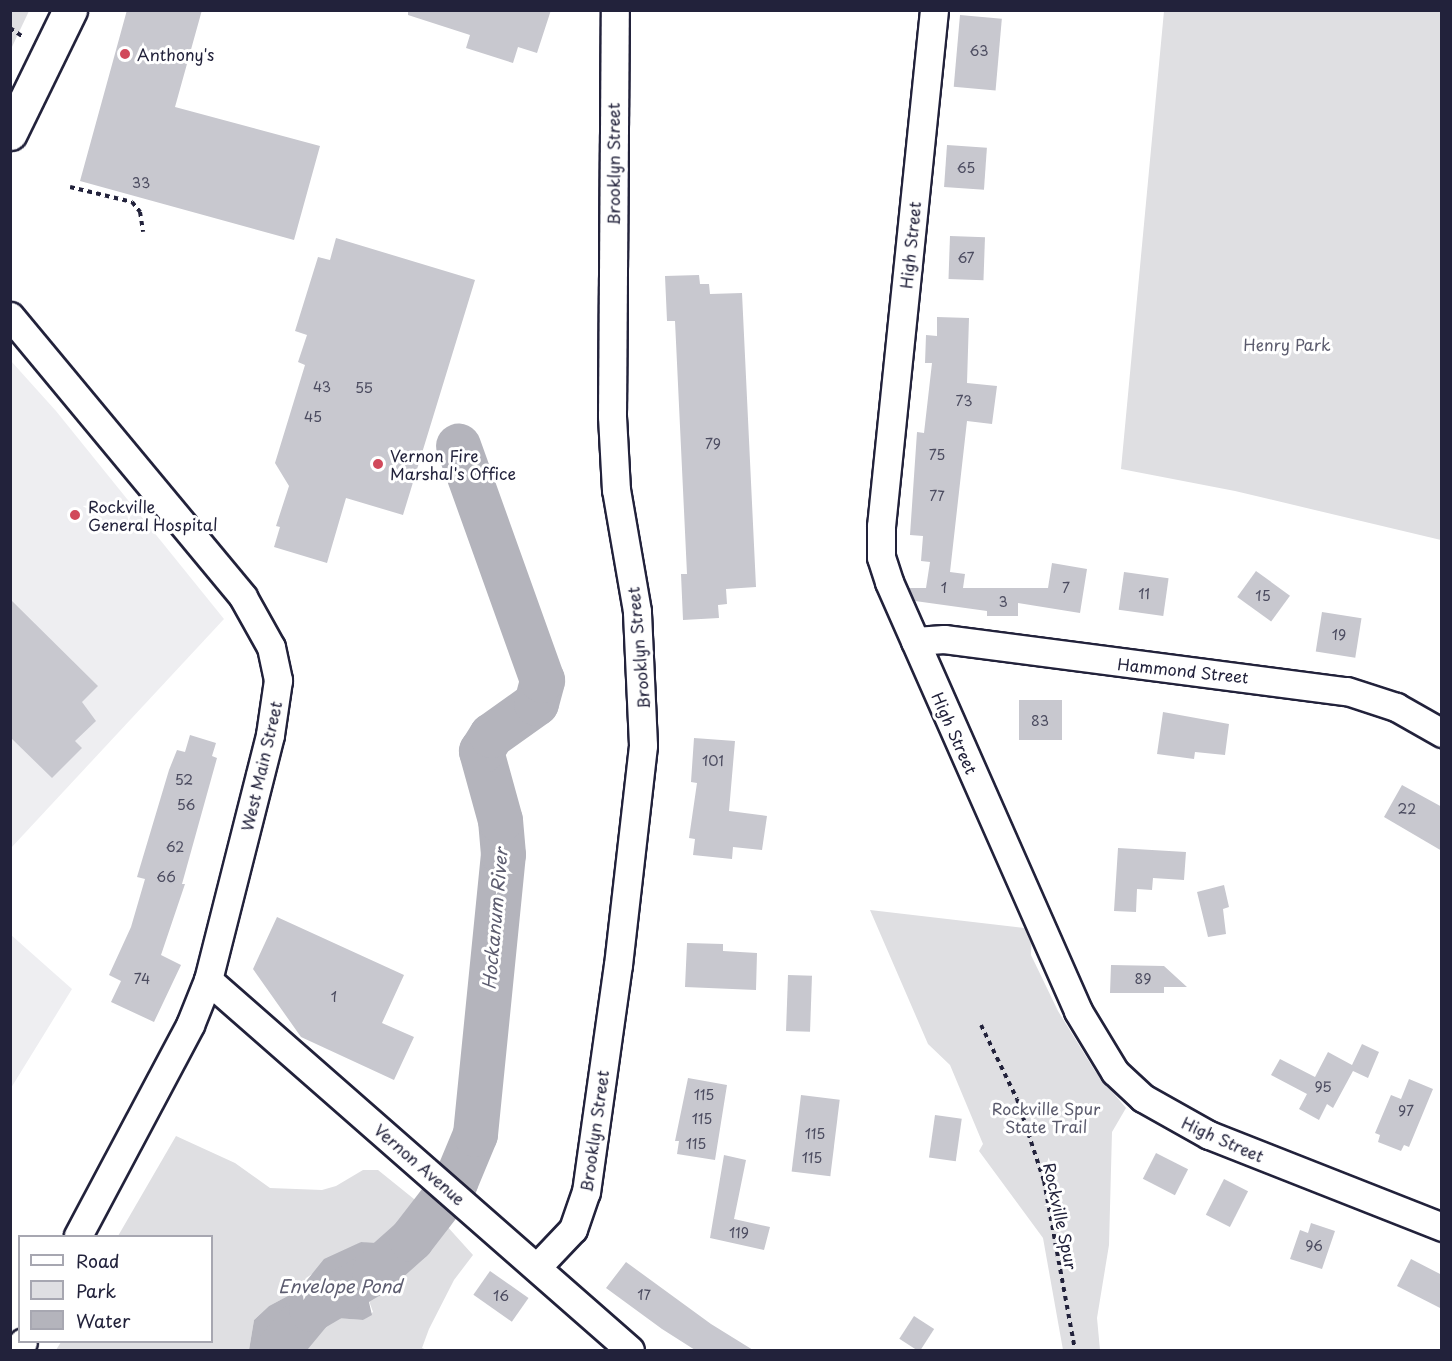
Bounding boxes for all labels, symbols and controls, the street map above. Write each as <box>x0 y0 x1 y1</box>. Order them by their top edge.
house number: 63 <box>970 43 988 59</box>
place label: Anthony's <box>137 44 214 64</box>
marker: Anthony's <box>118 47 132 61</box>
street label: Brooklyn Street <box>603 102 623 226</box>
house number: 65 <box>957 160 975 176</box>
house number: 33 <box>132 175 150 191</box>
street label: High Street <box>896 200 924 290</box>
house number: 67 <box>957 250 975 266</box>
park label: Henry Park <box>1243 334 1331 354</box>
house number: 43 <box>313 379 331 395</box>
house number: 55 <box>355 380 373 396</box>
house number: 73 <box>956 393 972 409</box>
house number: 45 <box>304 409 322 425</box>
house number: 79 <box>705 436 721 452</box>
place label: Vernon Fire Marshal's Office <box>390 445 516 483</box>
house number: 75 <box>929 447 945 463</box>
marker: Vernon Fire Marshal's Office <box>371 457 385 471</box>
house number: 77 <box>929 488 945 504</box>
place label: Rockville General Hospital <box>88 496 218 534</box>
marker: Rockville General Hospital <box>66 506 84 524</box>
house number: 1 <box>941 580 947 596</box>
house number: 7 <box>1062 580 1070 596</box>
street label: Brooklyn Street <box>623 586 653 710</box>
house number: 11 <box>1138 586 1150 602</box>
house number: 15 <box>1255 588 1271 604</box>
house number: 3 <box>998 594 1008 610</box>
house number: 19 <box>1332 627 1346 643</box>
street label: Hammond Street <box>1117 654 1249 686</box>
street label: High Street <box>928 689 982 777</box>
street label: West Main Street <box>237 698 285 834</box>
house number: 83 <box>1031 713 1049 729</box>
house number: 101 <box>702 753 724 769</box>
house number: 52 <box>175 772 193 788</box>
house number: 56 <box>177 797 195 813</box>
house number: 22 <box>1398 801 1416 817</box>
house number: 62 <box>166 839 184 855</box>
water label: Hockanum River <box>478 848 512 990</box>
house number: 66 <box>156 869 176 885</box>
house number: 74 <box>134 971 150 987</box>
house number: 89 <box>1135 971 1151 987</box>
house number: 1 <box>331 989 337 1005</box>
street label: Brooklyn Street <box>576 1068 612 1194</box>
house number: 95 <box>1314 1079 1332 1095</box>
house number: 115 <box>694 1087 714 1103</box>
park label: Rockville Spur State Trail <box>991 1098 1101 1136</box>
house number: 97 <box>1398 1103 1414 1119</box>
house number: 115 <box>692 1111 712 1127</box>
street label: High Street <box>1179 1112 1267 1166</box>
street label: Vernon Avenue <box>371 1119 469 1209</box>
house number: 115 <box>805 1126 825 1142</box>
house number: 115 <box>686 1136 706 1152</box>
house number: 115 <box>802 1150 822 1166</box>
street label: Rockville Spur <box>1040 1161 1082 1271</box>
house number: 119 <box>729 1225 749 1241</box>
legend <box>18 1235 213 1343</box>
house number: 96 <box>1305 1238 1323 1254</box>
text: Road <box>76 1247 120 1274</box>
water label: Envelope Pond <box>278 1275 402 1297</box>
text: Park <box>76 1277 116 1304</box>
house number: 17 <box>637 1287 651 1303</box>
house number: 16 <box>493 1288 509 1304</box>
text: Water <box>76 1307 130 1334</box>

